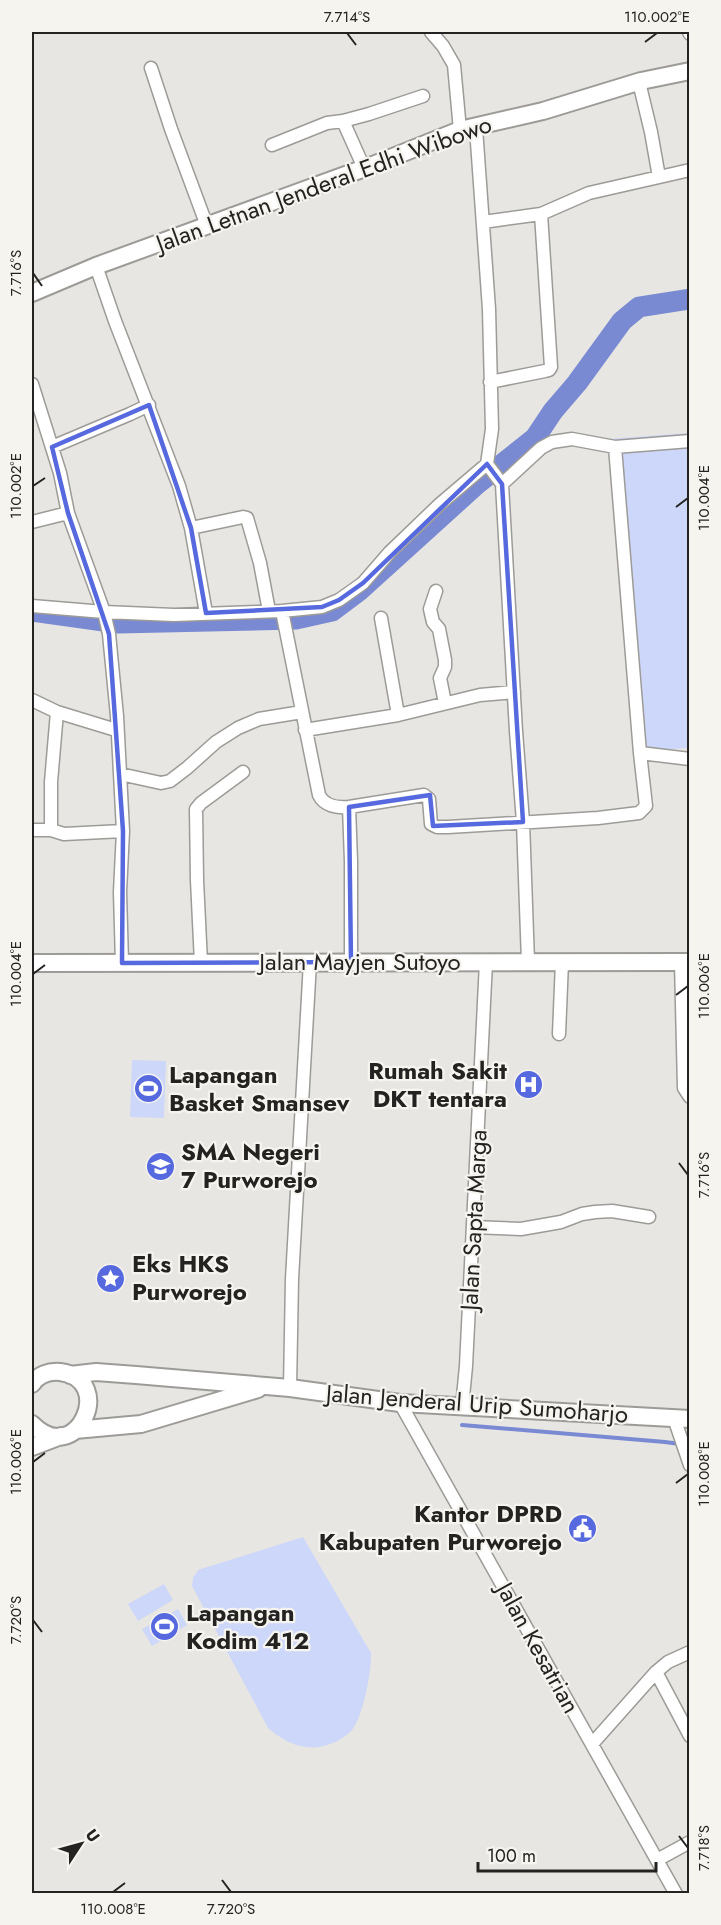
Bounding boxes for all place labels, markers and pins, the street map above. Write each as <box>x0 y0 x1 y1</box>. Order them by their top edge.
place label: Rumah Sakit DKT tentara <box>368 1053 507 1116</box>
place label: Lapangan Basket Smansev <box>169 1057 350 1120</box>
hospital icon: Rumah Sakit DKT tentara <box>512 1069 544 1101</box>
sports icon: Lapangan Basket Smansev <box>132 1073 164 1105</box>
place label: SMA Negeri 7 Purworejo <box>181 1134 320 1197</box>
school or university icon: SMA Negeri 7 Purworejo <box>144 1150 176 1182</box>
place label: Eks HKS Purworejo <box>132 1246 247 1309</box>
place icon: Eks HKS Purworejo <box>95 1262 127 1294</box>
place label: Kantor DPRD Kabupaten Purworejo <box>319 1496 562 1559</box>
public building icon: Kantor DPRD Kabupaten Purworejo <box>567 1512 599 1544</box>
place label: Lapangan Kodim 412 <box>186 1595 309 1658</box>
sports icon: Lapangan Kodim 412 <box>149 1611 181 1643</box>

